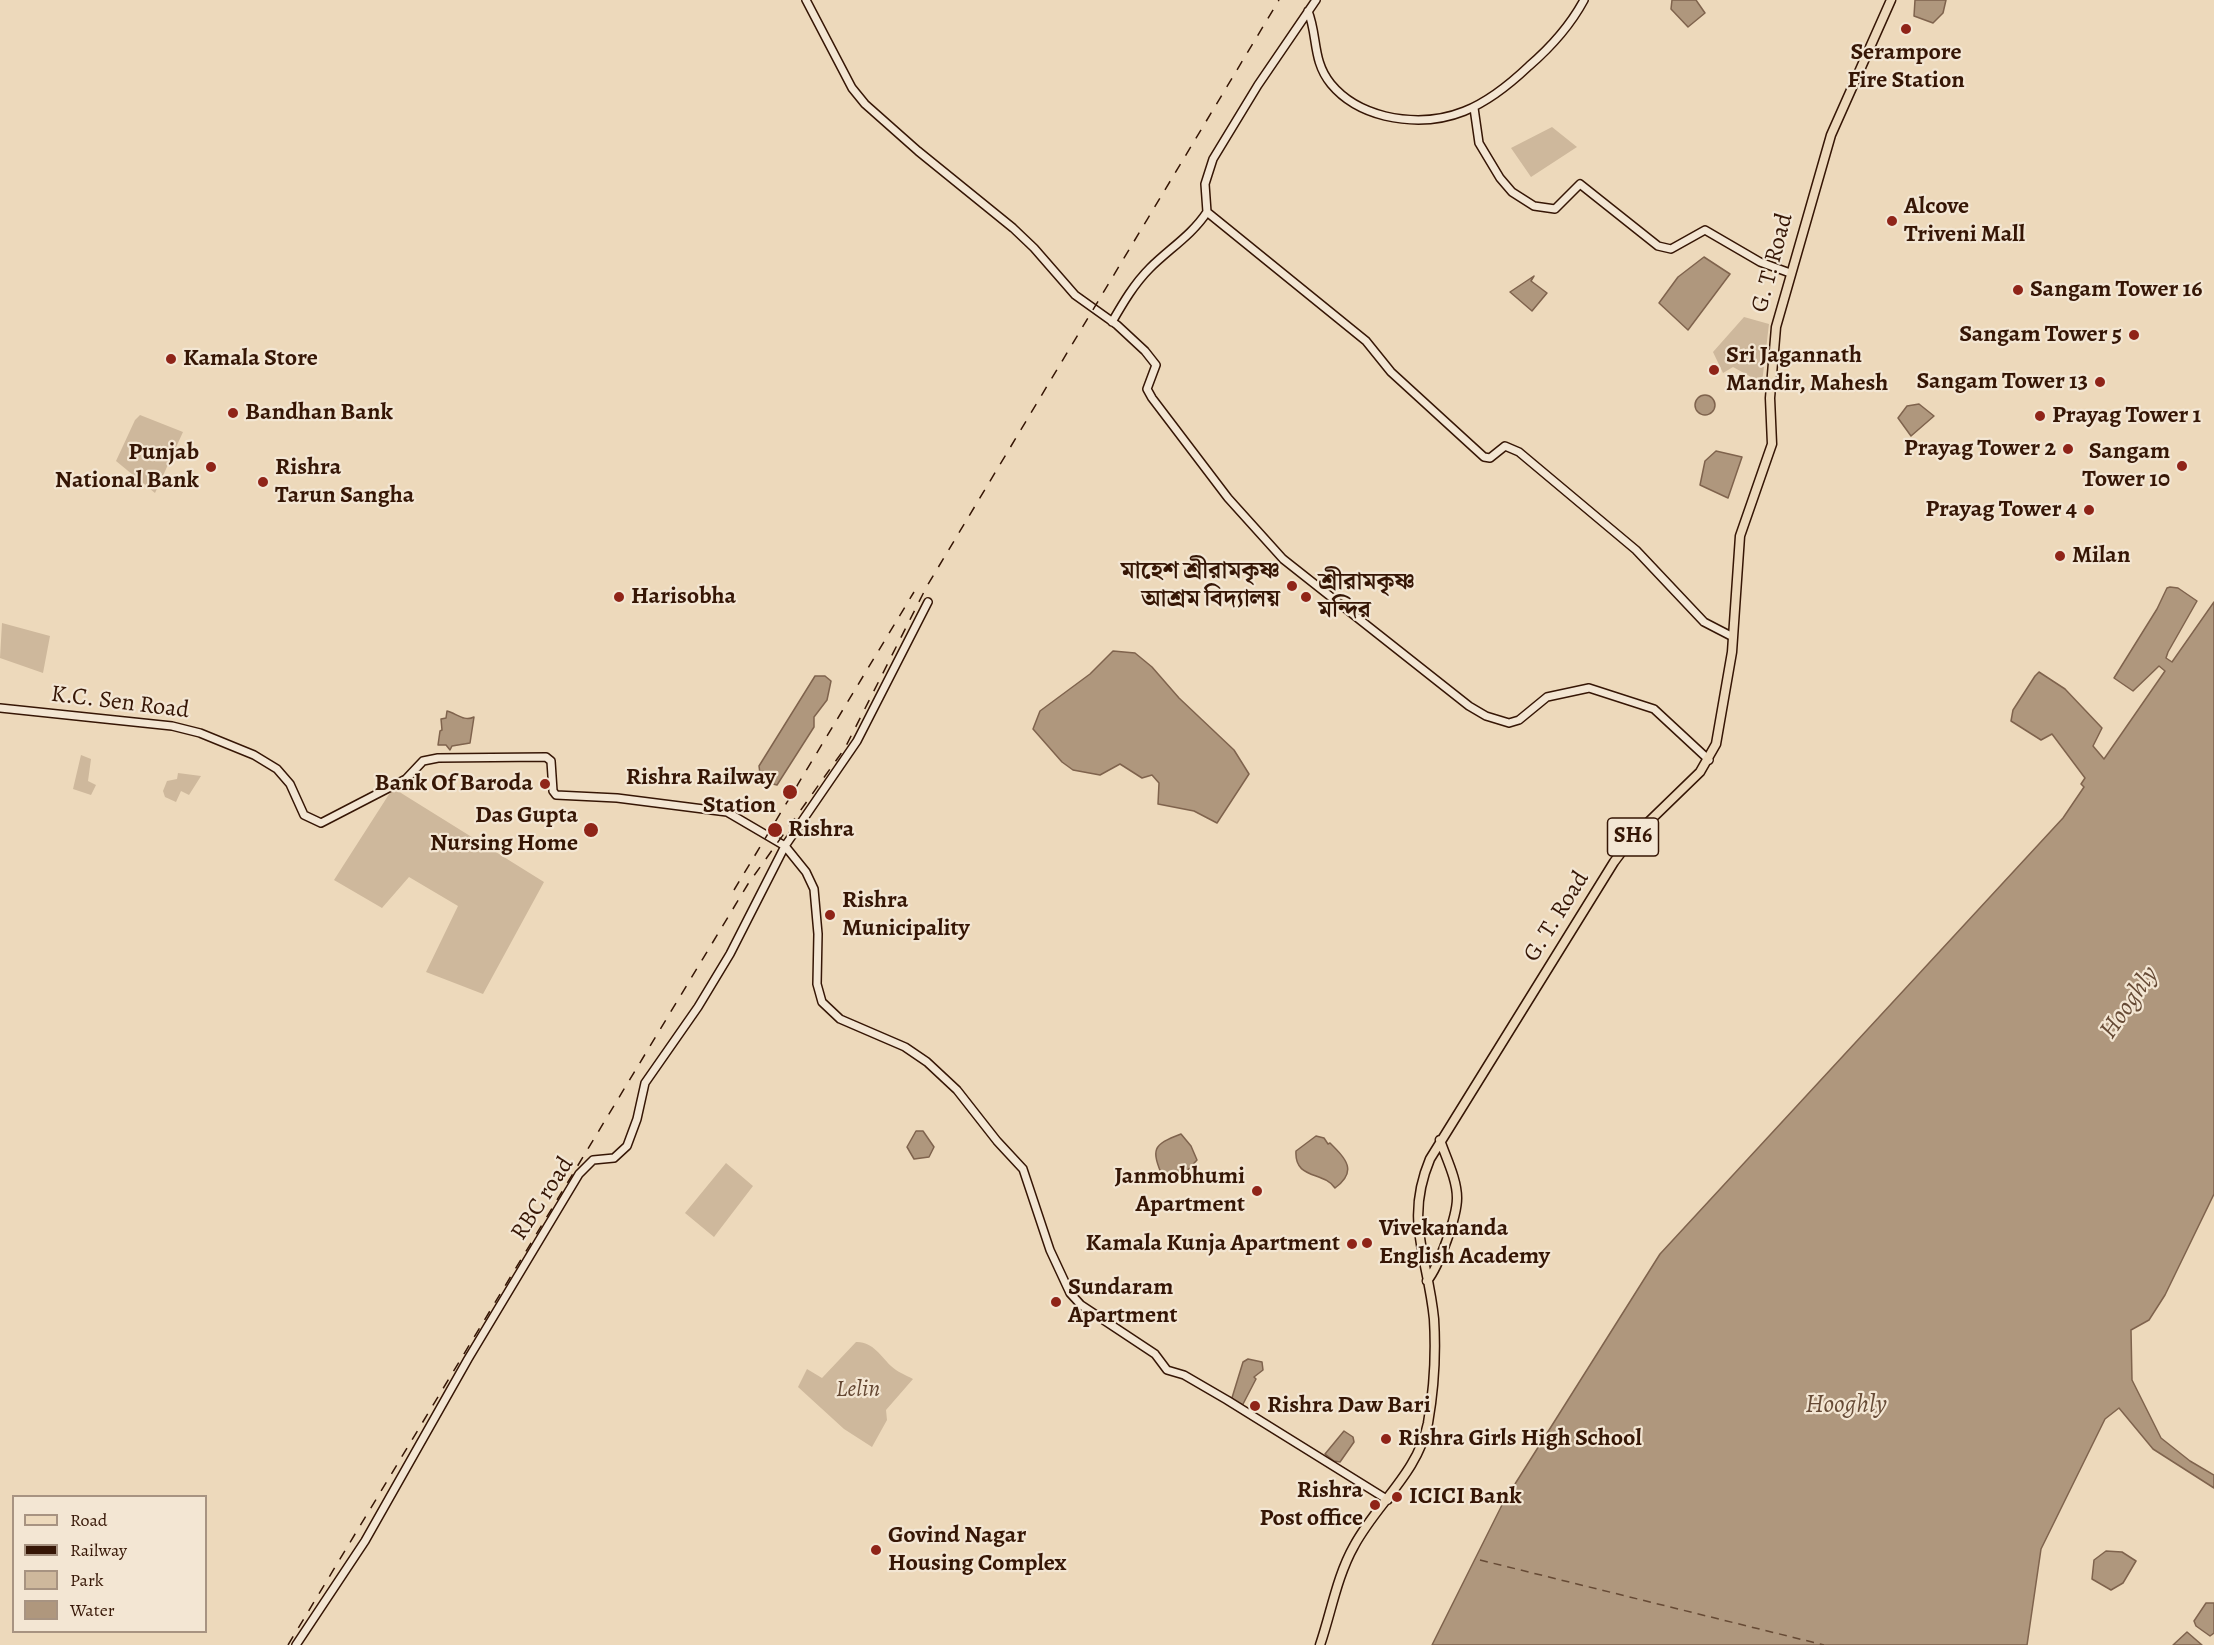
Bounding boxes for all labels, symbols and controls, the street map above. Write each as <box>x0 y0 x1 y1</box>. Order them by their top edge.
marker: Serampore Fire Station <box>1899 22 1913 36</box>
place label: Serampore Fire Station <box>1847 39 1965 95</box>
place label: Alcove Triveni Mall <box>1904 193 2025 249</box>
street label: G. T. Road <box>1746 210 1800 316</box>
marker: Alcove Triveni Mall <box>1885 214 1899 228</box>
place label: Sangam Tower 16 <box>2030 276 2202 304</box>
marker: Sangam Tower 16 <box>2011 283 2025 297</box>
place label: Sangam Tower 5 <box>1959 321 2122 349</box>
marker: Sangam Tower 5 <box>2127 328 2141 342</box>
place label: Sri Jagannath Mandir, Mahesh <box>1726 342 1888 398</box>
place label: Kamala Store <box>183 345 318 373</box>
marker: Kamala Store <box>164 352 178 366</box>
marker: Sri Jagannath Mandir, Mahesh <box>1707 363 1721 377</box>
place label: Sangam Tower 13 <box>1917 368 2088 396</box>
marker: Sangam Tower 13 <box>2093 375 2107 389</box>
place label: Bandhan Bank <box>245 399 393 427</box>
place label: Prayag Tower 1 <box>2052 402 2201 430</box>
marker: Bandhan Bank <box>226 406 240 420</box>
marker: Prayag Tower 1 <box>2033 409 2047 423</box>
place label: Prayag Tower 2 <box>1904 435 2056 463</box>
place label: Sangam Tower 10 <box>2082 438 2170 494</box>
place label: Punjab National Bank <box>55 439 199 495</box>
marker: Prayag Tower 2 <box>2061 442 2075 456</box>
place label: Rishra Tarun Sangha <box>275 454 414 510</box>
marker: Sangam Tower 10 <box>2175 459 2189 473</box>
marker: Punjab National Bank <box>204 460 218 474</box>
marker: Rishra Tarun Sangha <box>256 475 270 489</box>
place label: Prayag Tower 4 <box>1925 496 2077 524</box>
marker: Prayag Tower 4 <box>2082 503 2096 517</box>
place label: Milan <box>2072 542 2130 570</box>
marker: Milan <box>2053 549 2067 563</box>
place label: মাহেশ শ্রীরামকৃষ্ণ আশ্রম বিদ্যালয় <box>1121 558 1280 614</box>
place label: শ্রীরামকৃষ্ণ মন্দির <box>1318 569 1415 625</box>
marker: মাহেশ শ্রীরামকৃষ্ণ আশ্রম বিদ্যালয় <box>1285 579 1299 593</box>
place label: Harisobha <box>631 583 736 611</box>
marker: Harisobha <box>612 590 626 604</box>
marker: শ্রীরামকৃষ্ণ মন্দির <box>1299 590 1313 604</box>
street label: K.C. Sen Road <box>49 680 191 726</box>
place label: Rishra Railway Station <box>626 764 776 820</box>
place label: Bank Of Baroda <box>375 770 533 798</box>
marker: Bank Of Baroda <box>538 777 552 791</box>
marker: Rishra Railway Station <box>781 783 799 801</box>
place label: Das Gupta Nursing Home <box>430 802 578 858</box>
place label: Rishra <box>788 816 854 844</box>
road number: SH6 <box>1608 818 1658 856</box>
marker: Das Gupta Nursing Home <box>582 821 600 839</box>
marker: Rishra <box>766 821 784 839</box>
street label: G. T. Road <box>1518 866 1596 968</box>
place label: Rishra Municipality <box>842 887 970 943</box>
marker: Rishra Municipality <box>823 908 837 922</box>
water label: Hooghly <box>2094 961 2166 1045</box>
street label: RBC road <box>505 1152 581 1246</box>
place label: Janmobhumi Apartment <box>1114 1163 1245 1219</box>
marker: Janmobhumi Apartment <box>1250 1184 1264 1198</box>
place label: Vivekananda English Academy <box>1379 1215 1550 1271</box>
place label: Kamala Kunja Apartment <box>1085 1230 1340 1258</box>
marker: Vivekananda English Academy <box>1360 1236 1374 1250</box>
marker: Kamala Kunja Apartment <box>1345 1237 1359 1251</box>
place label: Sundaram Apartment <box>1068 1274 1177 1330</box>
marker: Sundaram Apartment <box>1049 1295 1063 1309</box>
park label: Lelin <box>836 1376 880 1404</box>
water label: Hooghly <box>1805 1390 1887 1422</box>
place label: Rishra Daw Bari <box>1267 1392 1431 1420</box>
marker: Rishra Daw Bari <box>1248 1399 1262 1413</box>
place label: Rishra Girls High School <box>1398 1425 1642 1453</box>
marker: Rishra Girls High School <box>1379 1432 1393 1446</box>
place label: Rishra Post office <box>1260 1477 1363 1533</box>
place label: ICICI Bank <box>1409 1483 1522 1511</box>
marker: ICICI Bank <box>1390 1490 1404 1504</box>
legend <box>12 1495 207 1633</box>
marker: Rishra Post office <box>1368 1498 1382 1512</box>
text: Road <box>70 1508 107 1532</box>
place label: Govind Nagar Housing Complex <box>888 1522 1066 1578</box>
text: Railway <box>70 1538 127 1562</box>
marker: Govind Nagar Housing Complex <box>869 1543 883 1557</box>
text: Park <box>70 1568 104 1592</box>
text: Water <box>70 1598 115 1622</box>

